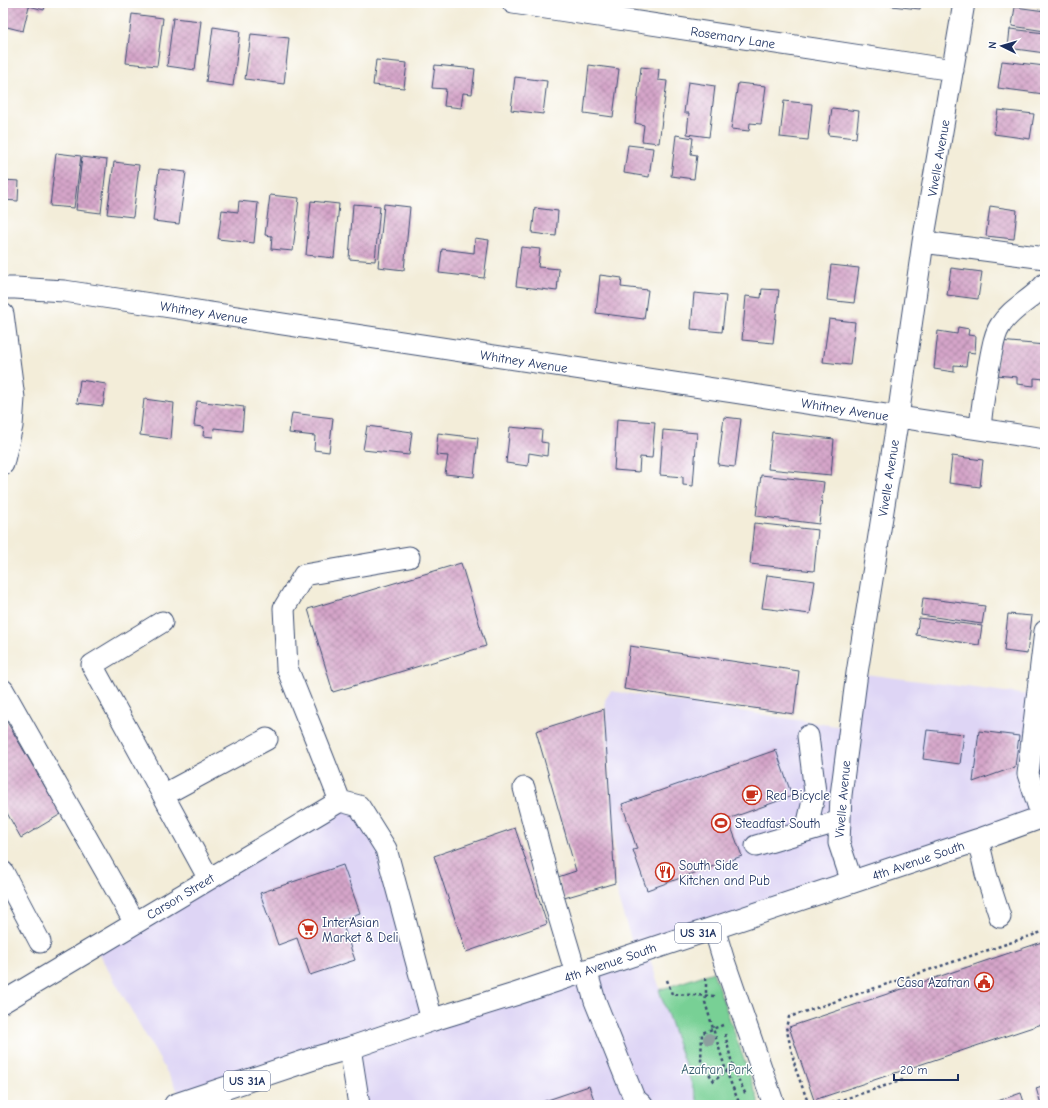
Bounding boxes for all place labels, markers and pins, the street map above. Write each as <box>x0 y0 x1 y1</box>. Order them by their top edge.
cafe icon: Red Bicycle <box>741 784 763 806</box>
place label: Red Bicycle <box>766 788 830 803</box>
sports icon: Steadfast South <box>710 812 732 834</box>
place label: Steadfast South <box>735 816 821 831</box>
place label: South Side Kitchen and Pub <box>679 858 770 888</box>
restaurant icon: South Side Kitchen and Pub <box>654 861 676 883</box>
place label: InterAsian Market & Deli <box>322 915 399 945</box>
supermarket icon: InterAsian Market & Deli <box>297 918 319 940</box>
public building icon: Casa Azafran <box>973 971 995 993</box>
place label: Casa Azafran <box>897 975 970 990</box>

